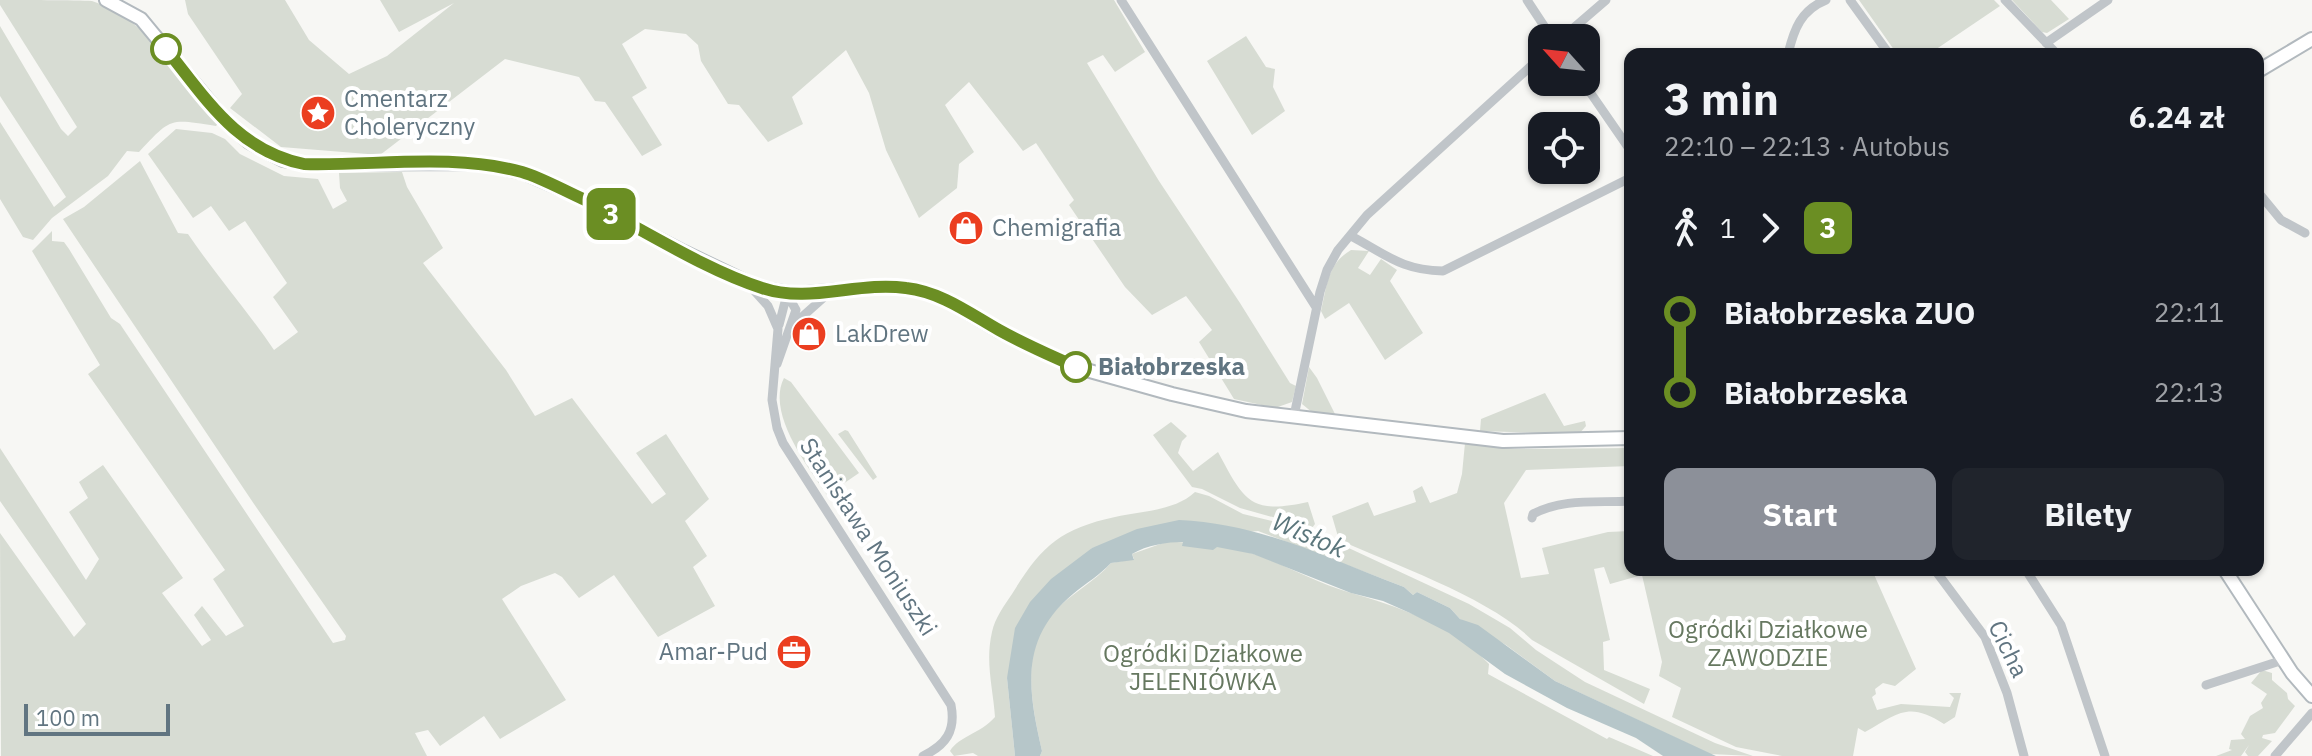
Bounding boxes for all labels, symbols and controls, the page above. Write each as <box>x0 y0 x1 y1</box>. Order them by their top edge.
north arrow <box>1528 24 1600 96</box>
map controls <box>1528 24 1600 184</box>
unlabelled marker <box>151 34 181 64</box>
text: 3 min <box>1664 70 1779 127</box>
place label: Cmentarz Choleryczny <box>344 82 475 142</box>
place icon: Cmentarz Choleryczny <box>299 94 337 132</box>
text: 6.24 zł <box>2129 97 2224 136</box>
button: locate <box>1528 112 1600 184</box>
text: 22:10 – 22:13 · Autobus <box>1664 129 1950 163</box>
line badge: 3 <box>585 188 637 240</box>
text: 3 <box>603 195 619 232</box>
icon: walk <box>1664 206 1708 250</box>
icon: forward <box>1748 206 1792 250</box>
shop icon: Chemigrafia <box>947 209 985 247</box>
text: 3 <box>1820 209 1836 246</box>
place label: Chemigrafia <box>992 211 1121 243</box>
text: 1 <box>1720 211 1736 245</box>
text: Białobrzeska ZUO <box>1724 293 1975 332</box>
text: 22:11 <box>2154 295 2224 329</box>
shop icon: LakDrew <box>790 315 828 353</box>
place label: LakDrew <box>835 317 929 349</box>
place label: Białobrzeska <box>1098 350 1245 382</box>
marker: Białobrzeska <box>1061 352 1091 382</box>
text: Białobrzeska <box>1724 373 1908 412</box>
text: 22:13 <box>2154 375 2224 409</box>
street label: Stanisława Moniuszki <box>793 431 945 642</box>
button: Start <box>1664 468 1936 560</box>
button: Bilety <box>1952 468 2224 560</box>
water label: Wisłok <box>1268 504 1352 565</box>
park label: Ogródki Działkowe ZAWODZIE <box>1668 613 1868 673</box>
street label: Cicha <box>1981 615 2036 682</box>
office icon: Amar-Pud <box>775 633 813 671</box>
place label: Amar-Pud <box>659 635 768 667</box>
park label: Ogródki Działkowe JELENIÓWKA <box>1103 637 1303 697</box>
scale bar <box>24 700 170 736</box>
text: 100 m <box>36 703 100 732</box>

